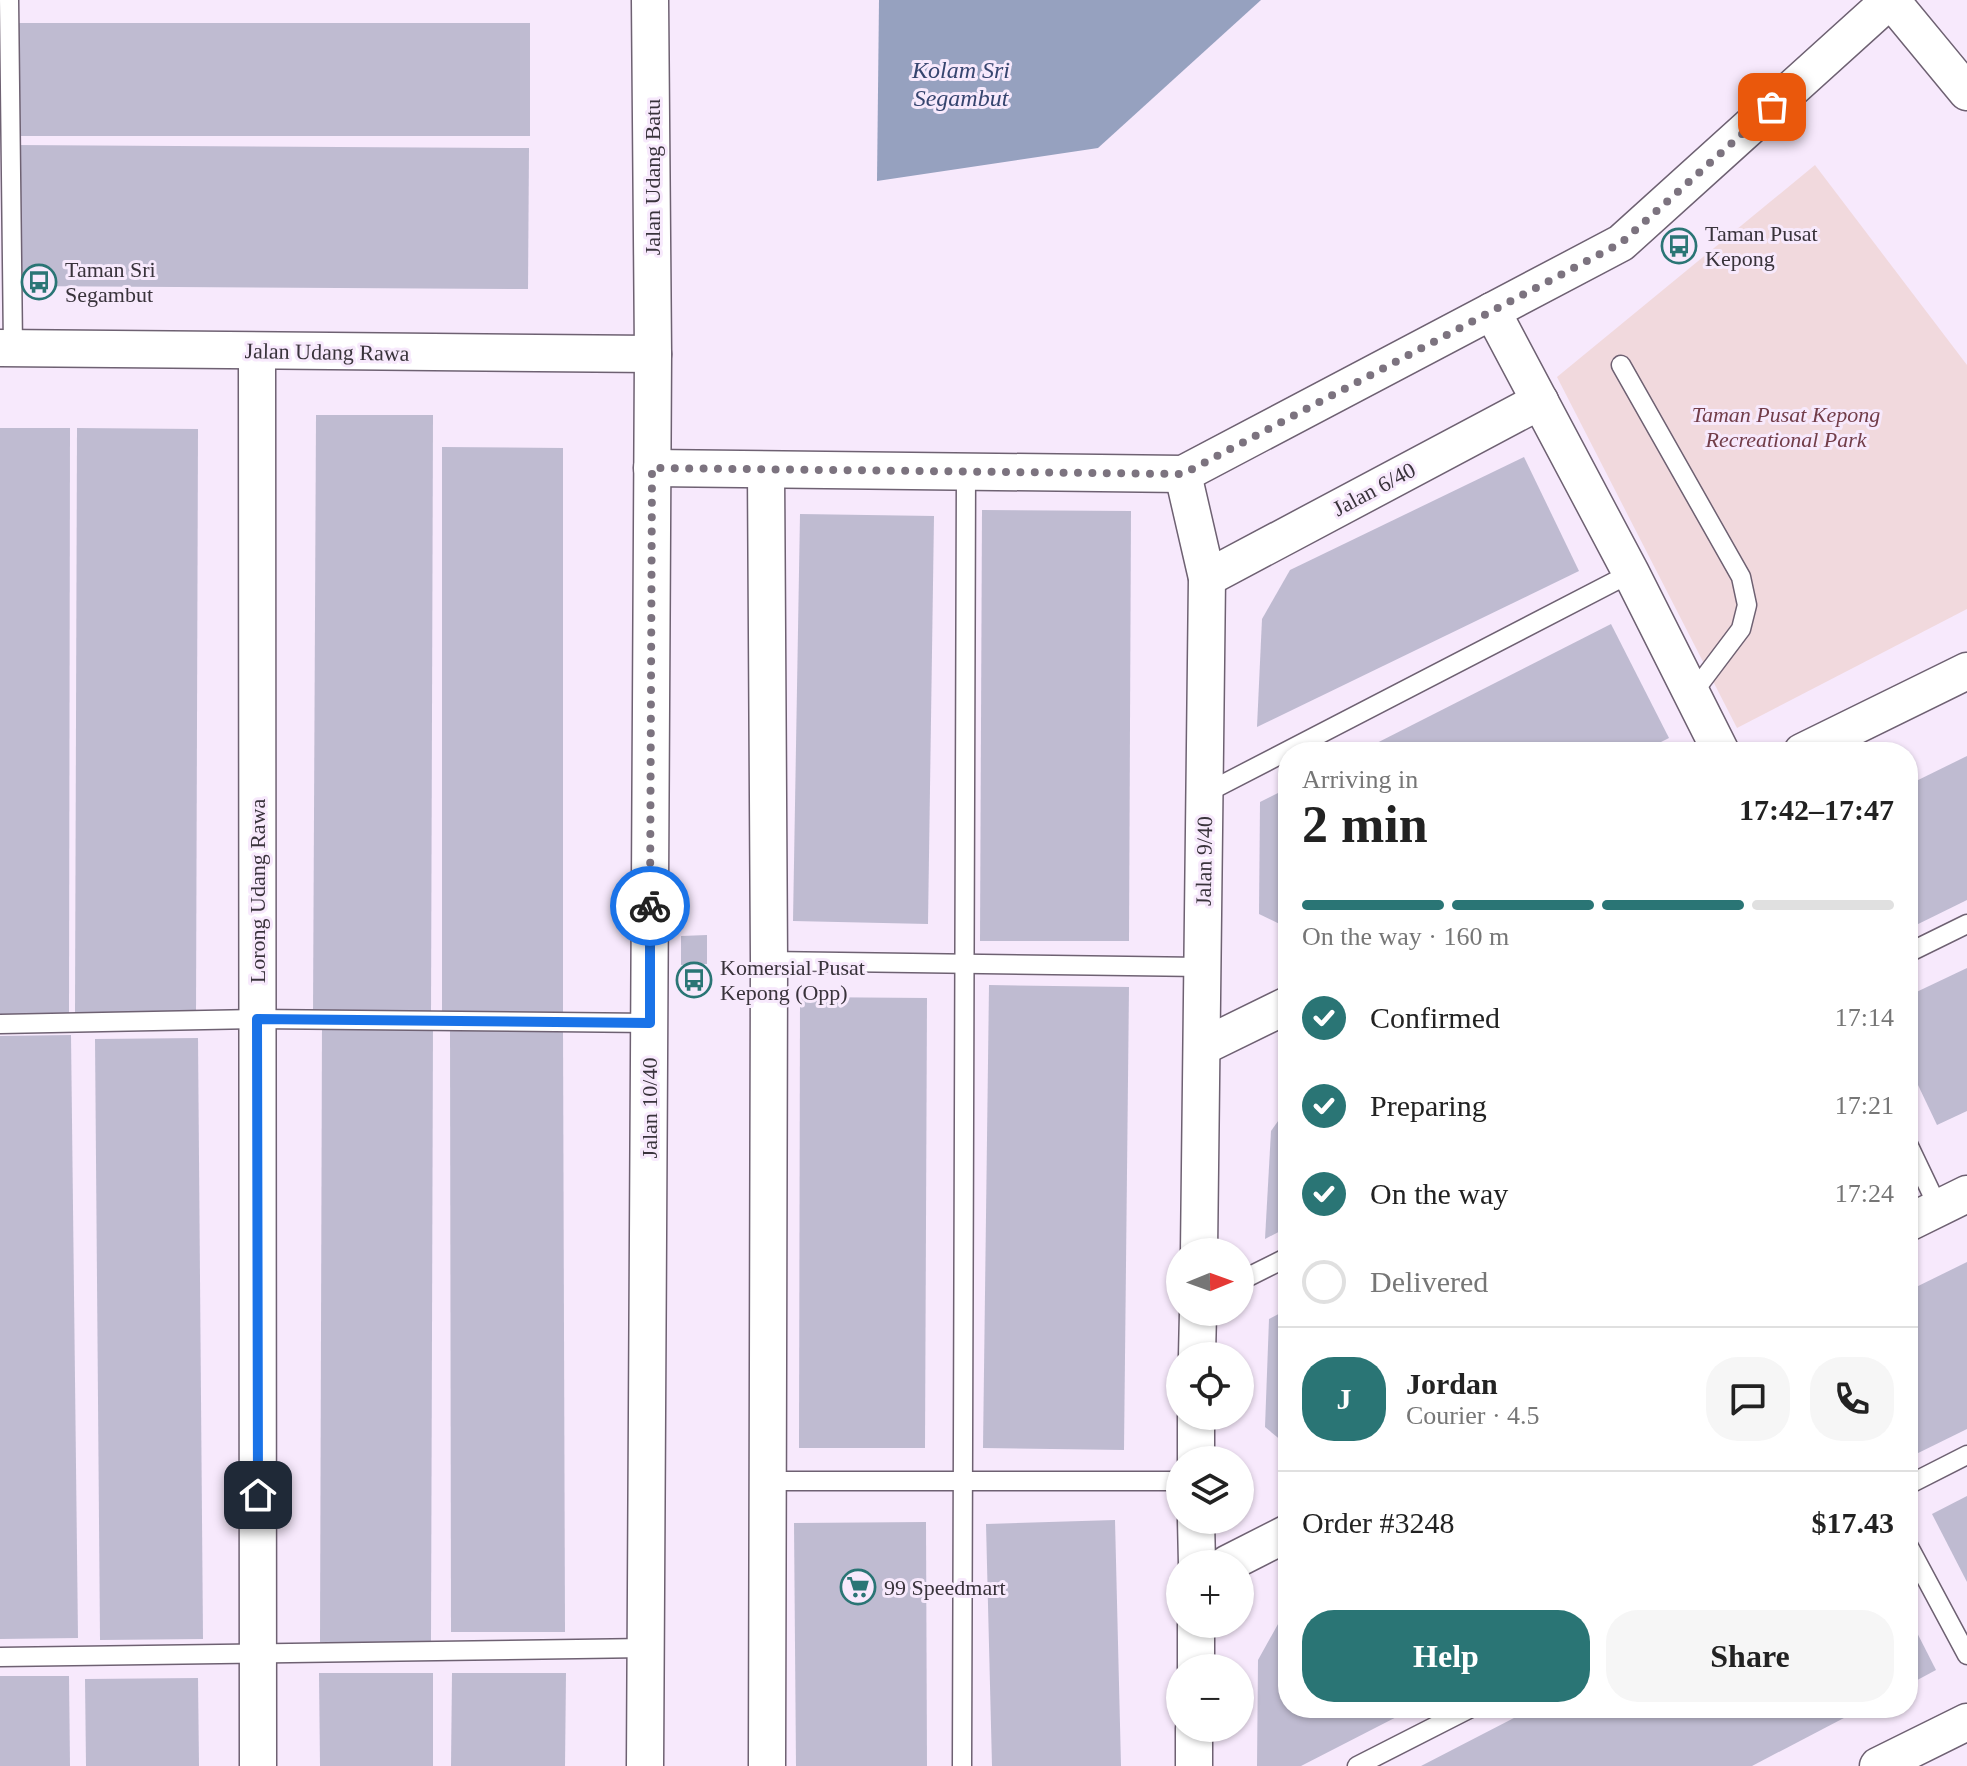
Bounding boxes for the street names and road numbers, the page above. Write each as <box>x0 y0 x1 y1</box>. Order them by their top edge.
street label: Jalan Udang Batu <box>640 99 665 255</box>
street label: Jalan Udang Rawa <box>244 338 410 366</box>
street label: Jalan 6/40 <box>1328 457 1420 521</box>
street label: Lorong Udang Rawa <box>245 799 270 983</box>
street label: Jalan 9/40 <box>1191 816 1217 906</box>
street label: Jalan 10/40 <box>637 1058 662 1158</box>

